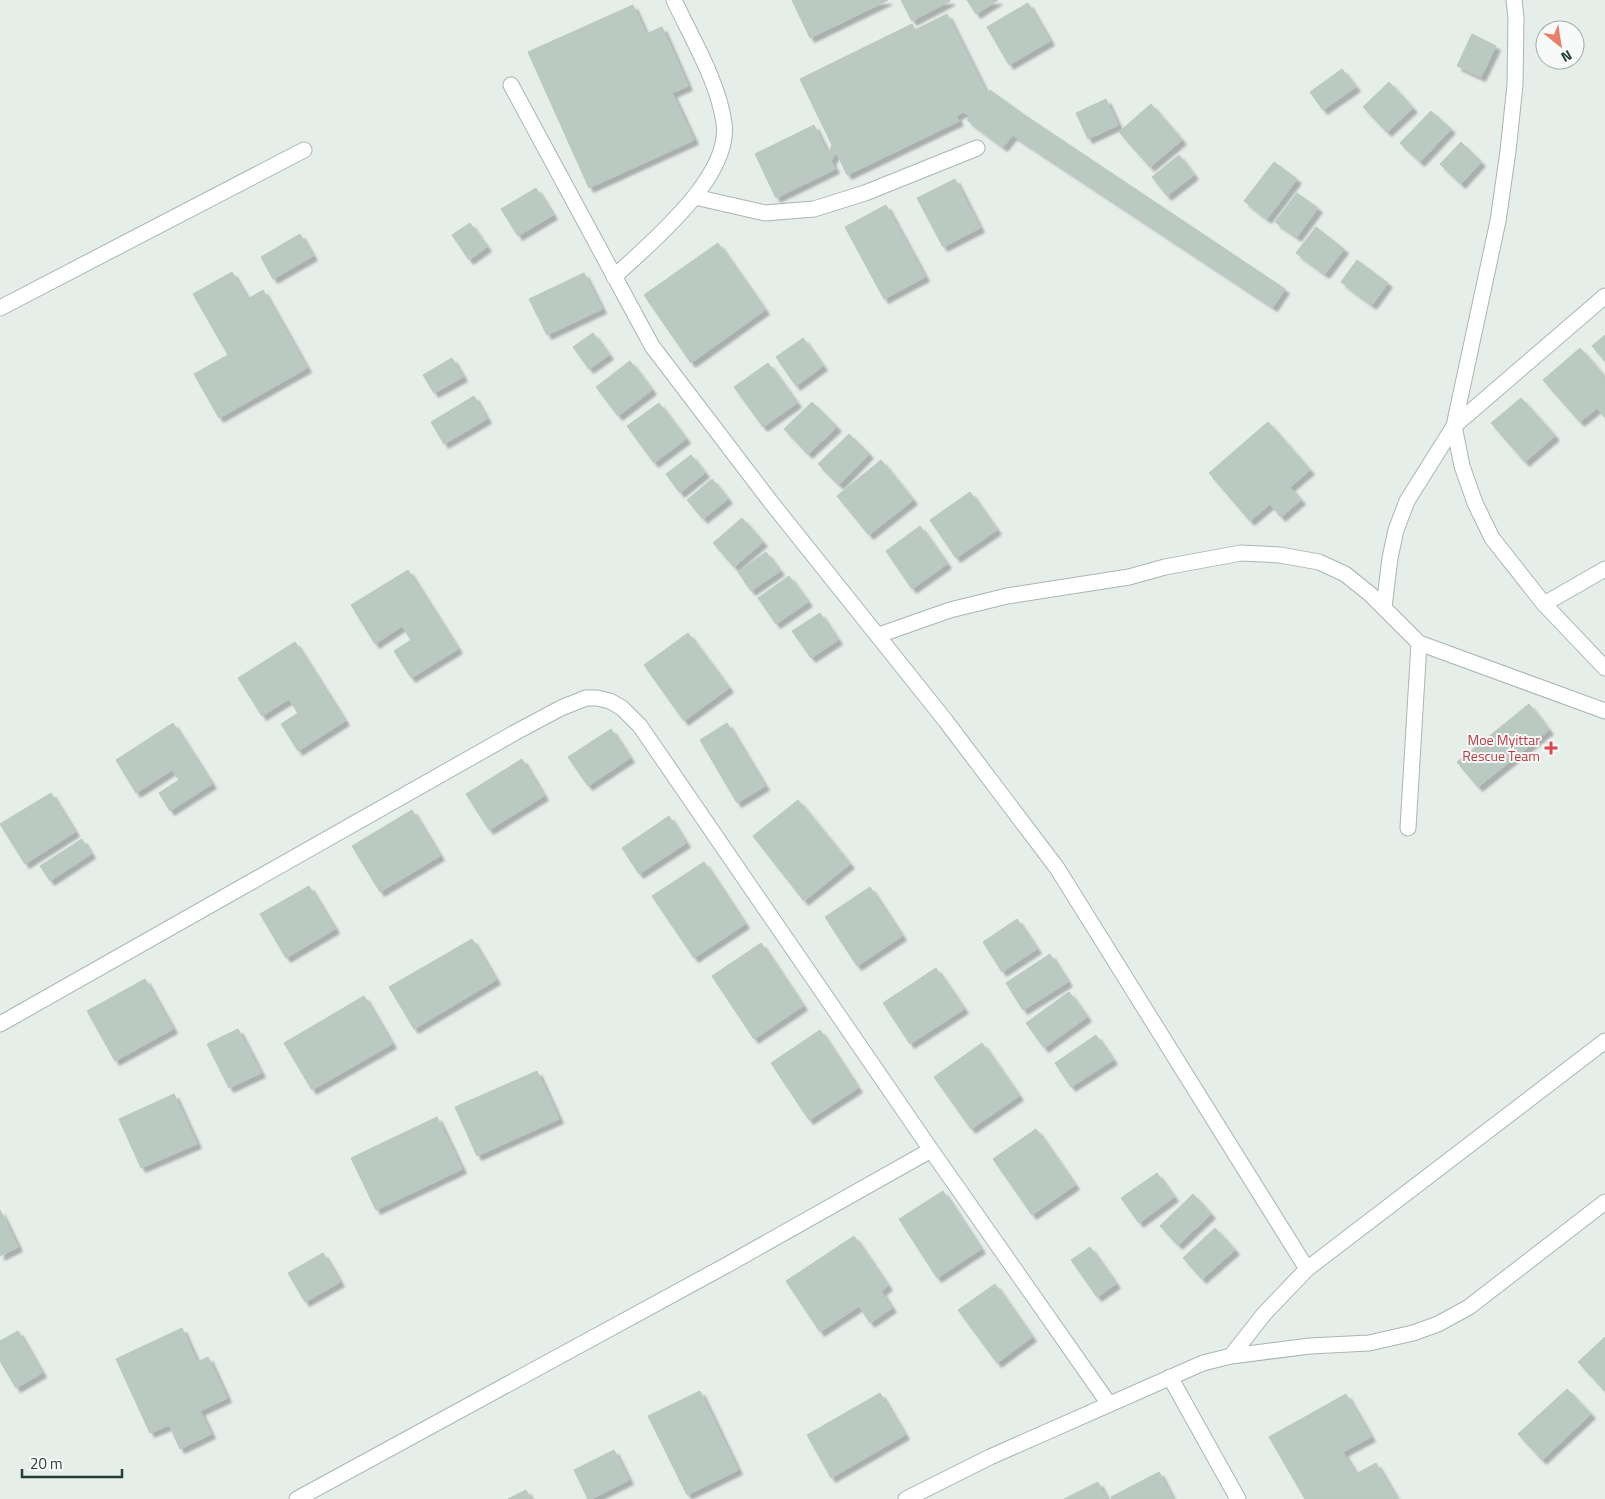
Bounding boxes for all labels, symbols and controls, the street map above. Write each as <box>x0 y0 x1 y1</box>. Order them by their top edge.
north arrow <box>1535 20 1585 70</box>
text: N <box>1557 45 1576 68</box>
place label: Moe Myittar Rescue Team <box>1462 729 1540 766</box>
marker: Moe Myittar Rescue Team <box>1544 741 1558 755</box>
scale bar <box>22 1446 122 1478</box>
text: 20 m <box>30 1452 63 1475</box>

